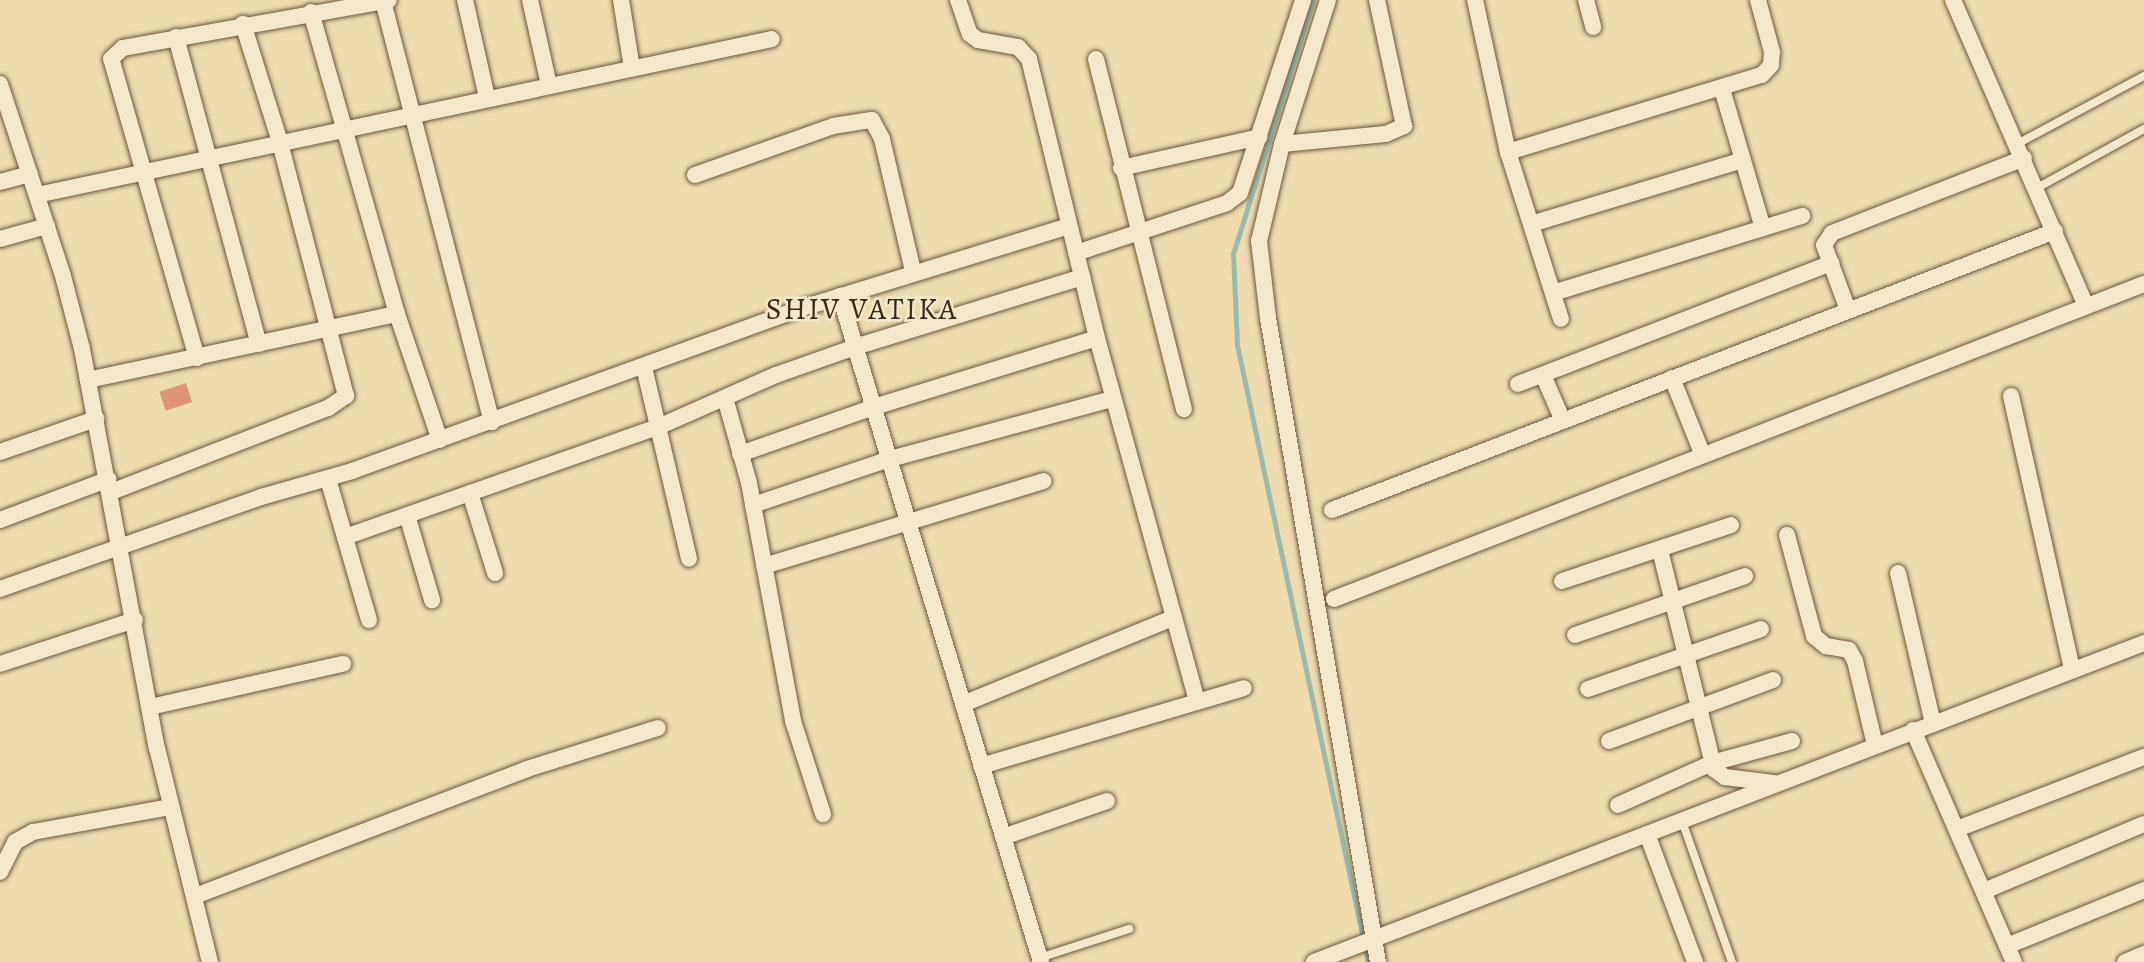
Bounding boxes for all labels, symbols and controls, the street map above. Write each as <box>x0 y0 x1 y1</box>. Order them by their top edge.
district label: SHIV VATIKA <box>767 291 957 327</box>

